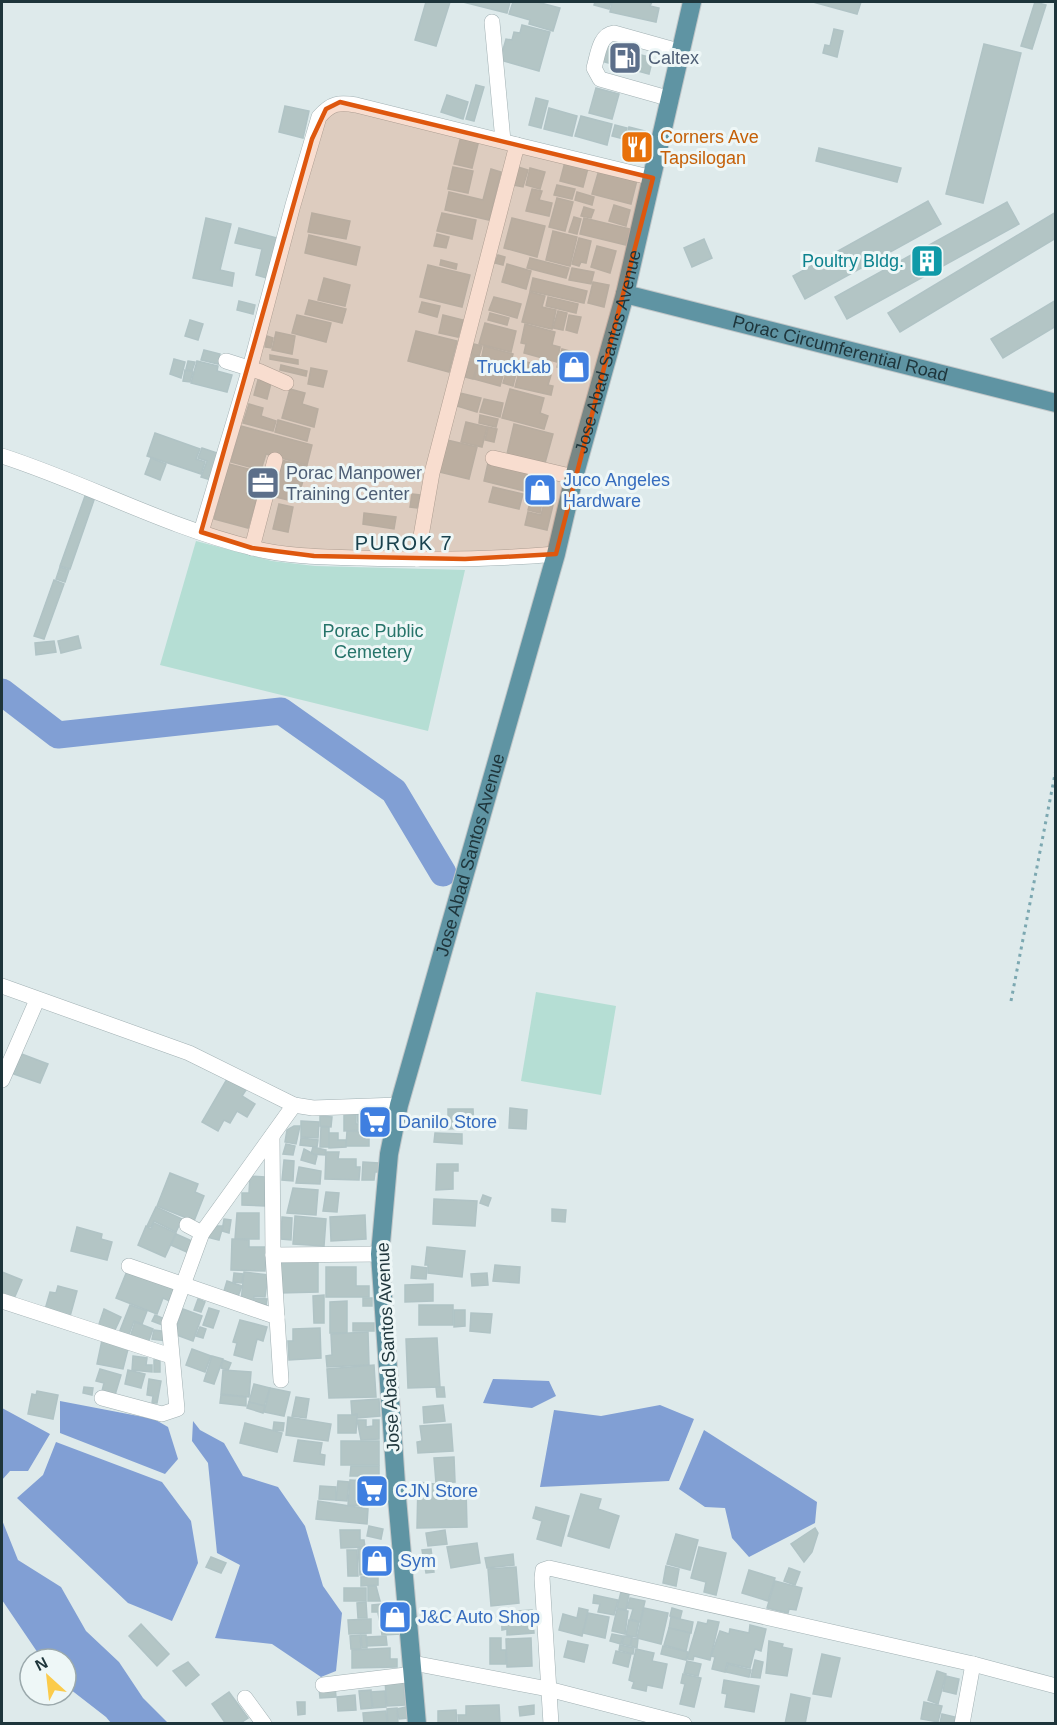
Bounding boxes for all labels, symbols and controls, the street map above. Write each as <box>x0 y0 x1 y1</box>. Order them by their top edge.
fuel station icon: Caltex <box>607 40 643 76</box>
place label: Caltex <box>648 48 699 68</box>
place label: Corners Ave Tapsilogan <box>660 127 759 168</box>
restaurant icon: Corners Ave Tapsilogan <box>619 129 655 165</box>
building icon: Poultry Bldg. <box>909 243 945 279</box>
street label: Jose Abad Santos Avenue <box>571 248 645 455</box>
place label: Poultry Bldg. <box>802 251 904 271</box>
street label: Porac Circumferential Road <box>731 312 950 385</box>
shop icon: TruckLab <box>556 349 592 385</box>
place label: TruckLab <box>477 357 551 377</box>
place label: Porac Manpower Training Center <box>286 463 422 504</box>
office icon: Porac Manpower Training Center <box>245 465 281 501</box>
place label: Juco Angeles Hardware <box>563 470 670 511</box>
shop icon: Juco Angeles Hardware <box>522 472 558 508</box>
district label: PUROK 7 <box>355 532 453 554</box>
park label: Porac Public Cemetery <box>322 621 424 662</box>
street label: Jose Abad Santos Avenue <box>432 751 509 959</box>
supermarket icon: Danilo Store <box>357 1104 393 1140</box>
place label: Danilo Store <box>398 1112 497 1132</box>
street label: Jose Abad Santos Avenue <box>373 1242 403 1452</box>
supermarket icon: CJN Store <box>354 1473 390 1509</box>
place label: CJN Store <box>395 1481 478 1501</box>
shop icon: Sym <box>359 1543 395 1579</box>
place label: Sym <box>400 1551 436 1571</box>
shop icon: J&C Auto Shop <box>377 1599 413 1635</box>
place label: J&C Auto Shop <box>418 1607 540 1627</box>
north arrow <box>18 1647 78 1707</box>
text: N <box>32 1654 50 1674</box>

